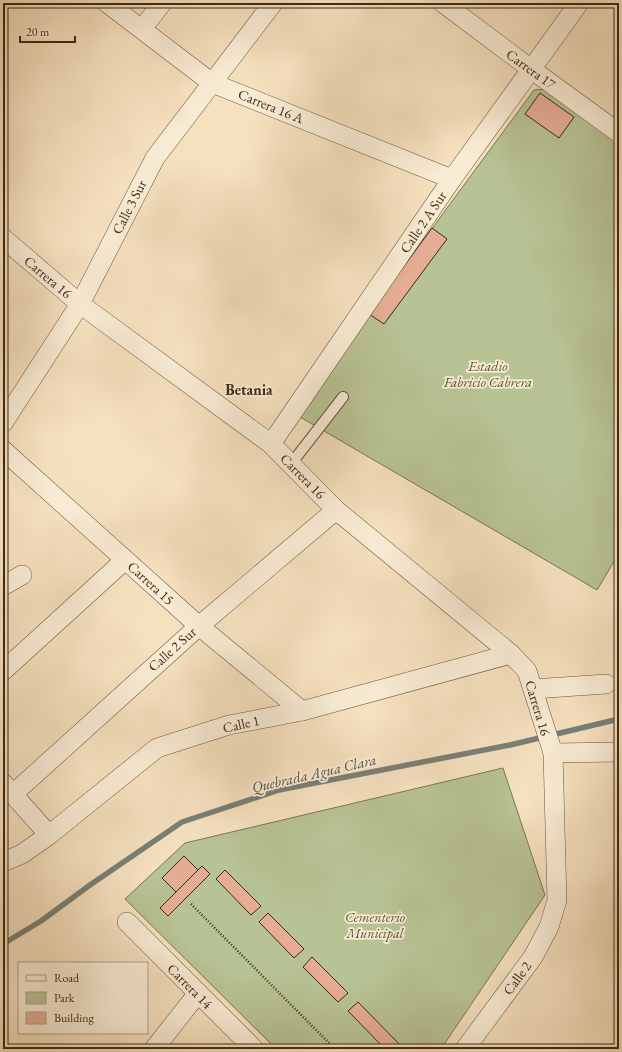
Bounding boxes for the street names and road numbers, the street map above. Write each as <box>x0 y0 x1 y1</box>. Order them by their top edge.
street label: Carrera 17 <box>503 45 560 93</box>
street label: Carrera 16 A <box>235 85 307 127</box>
street label: Calle 3 Sur <box>108 177 150 237</box>
street label: Calle 2 A Sur <box>396 187 451 256</box>
street label: Carrera 16 <box>20 252 76 302</box>
street label: Carrera 16 <box>277 450 330 503</box>
street label: Carrera 15 <box>124 557 178 609</box>
street label: Calle 2 Sur <box>144 622 200 675</box>
street label: Carrera 16 <box>521 678 555 738</box>
street label: Calle 1 <box>221 711 261 737</box>
street label: Calle 2 <box>499 957 535 998</box>
street label: Carrera 14 <box>164 960 217 1013</box>

